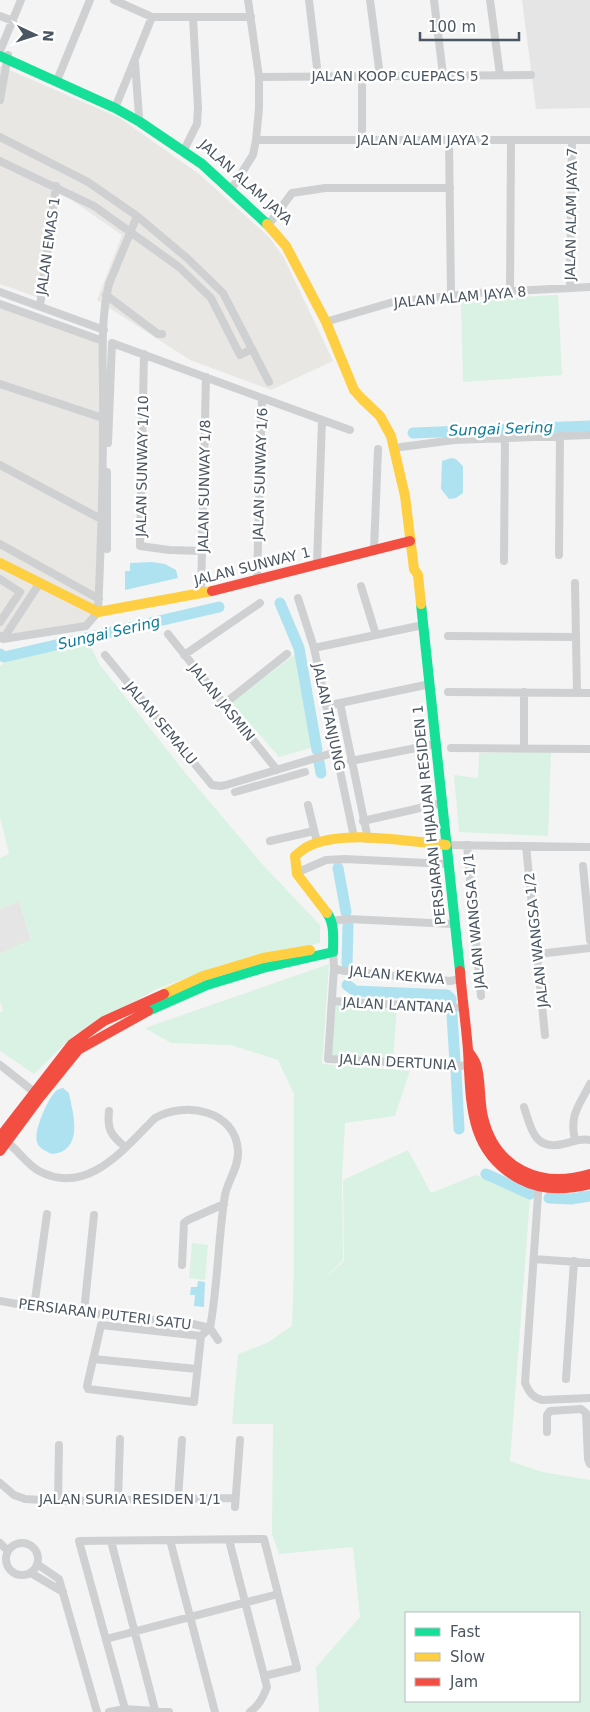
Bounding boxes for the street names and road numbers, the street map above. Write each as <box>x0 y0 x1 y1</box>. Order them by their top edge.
street label: JALAN KOOP CUEPACS 5 <box>310 68 479 84</box>
street label: JALAN ALAM JAYA 2 <box>356 132 489 148</box>
street label: JALAN ALAM JAYA <box>196 135 296 228</box>
street label: JALAN ALAM JAYA 7 <box>562 148 580 281</box>
street label: JALAN EMAS 1 <box>33 196 63 297</box>
street label: JALAN ALAM JAYA 8 <box>392 283 527 311</box>
street label: JALAN SUNWAY 1/10 <box>133 395 151 538</box>
street label: JALAN SUNWAY 1/6 <box>250 407 270 542</box>
street label: JALAN SUNWAY 1/8 <box>195 419 213 554</box>
street label: JALAN SUNWAY 1 <box>191 544 312 588</box>
street label: JALAN JASMIN <box>185 659 258 744</box>
street label: JALAN TANJUNG <box>310 661 348 772</box>
street label: JALAN SEMALU <box>121 678 200 768</box>
street label: PERSIARAN HIJAUAN RESIDEN 1 <box>409 704 449 926</box>
street label: JALAN WANGSA 1/1 <box>460 853 488 990</box>
street label: JALAN WANGSA 1/2 <box>521 872 551 1009</box>
street label: JALAN KEKWA <box>348 963 446 987</box>
street label: JALAN LANTANA <box>341 994 454 1016</box>
street label: JALAN DERTUNIA <box>338 1051 457 1073</box>
street label: PERSIARAN PUTERI SATU <box>18 1295 192 1333</box>
street label: JALAN SURIA RESIDEN 1/1 <box>38 1491 221 1507</box>

